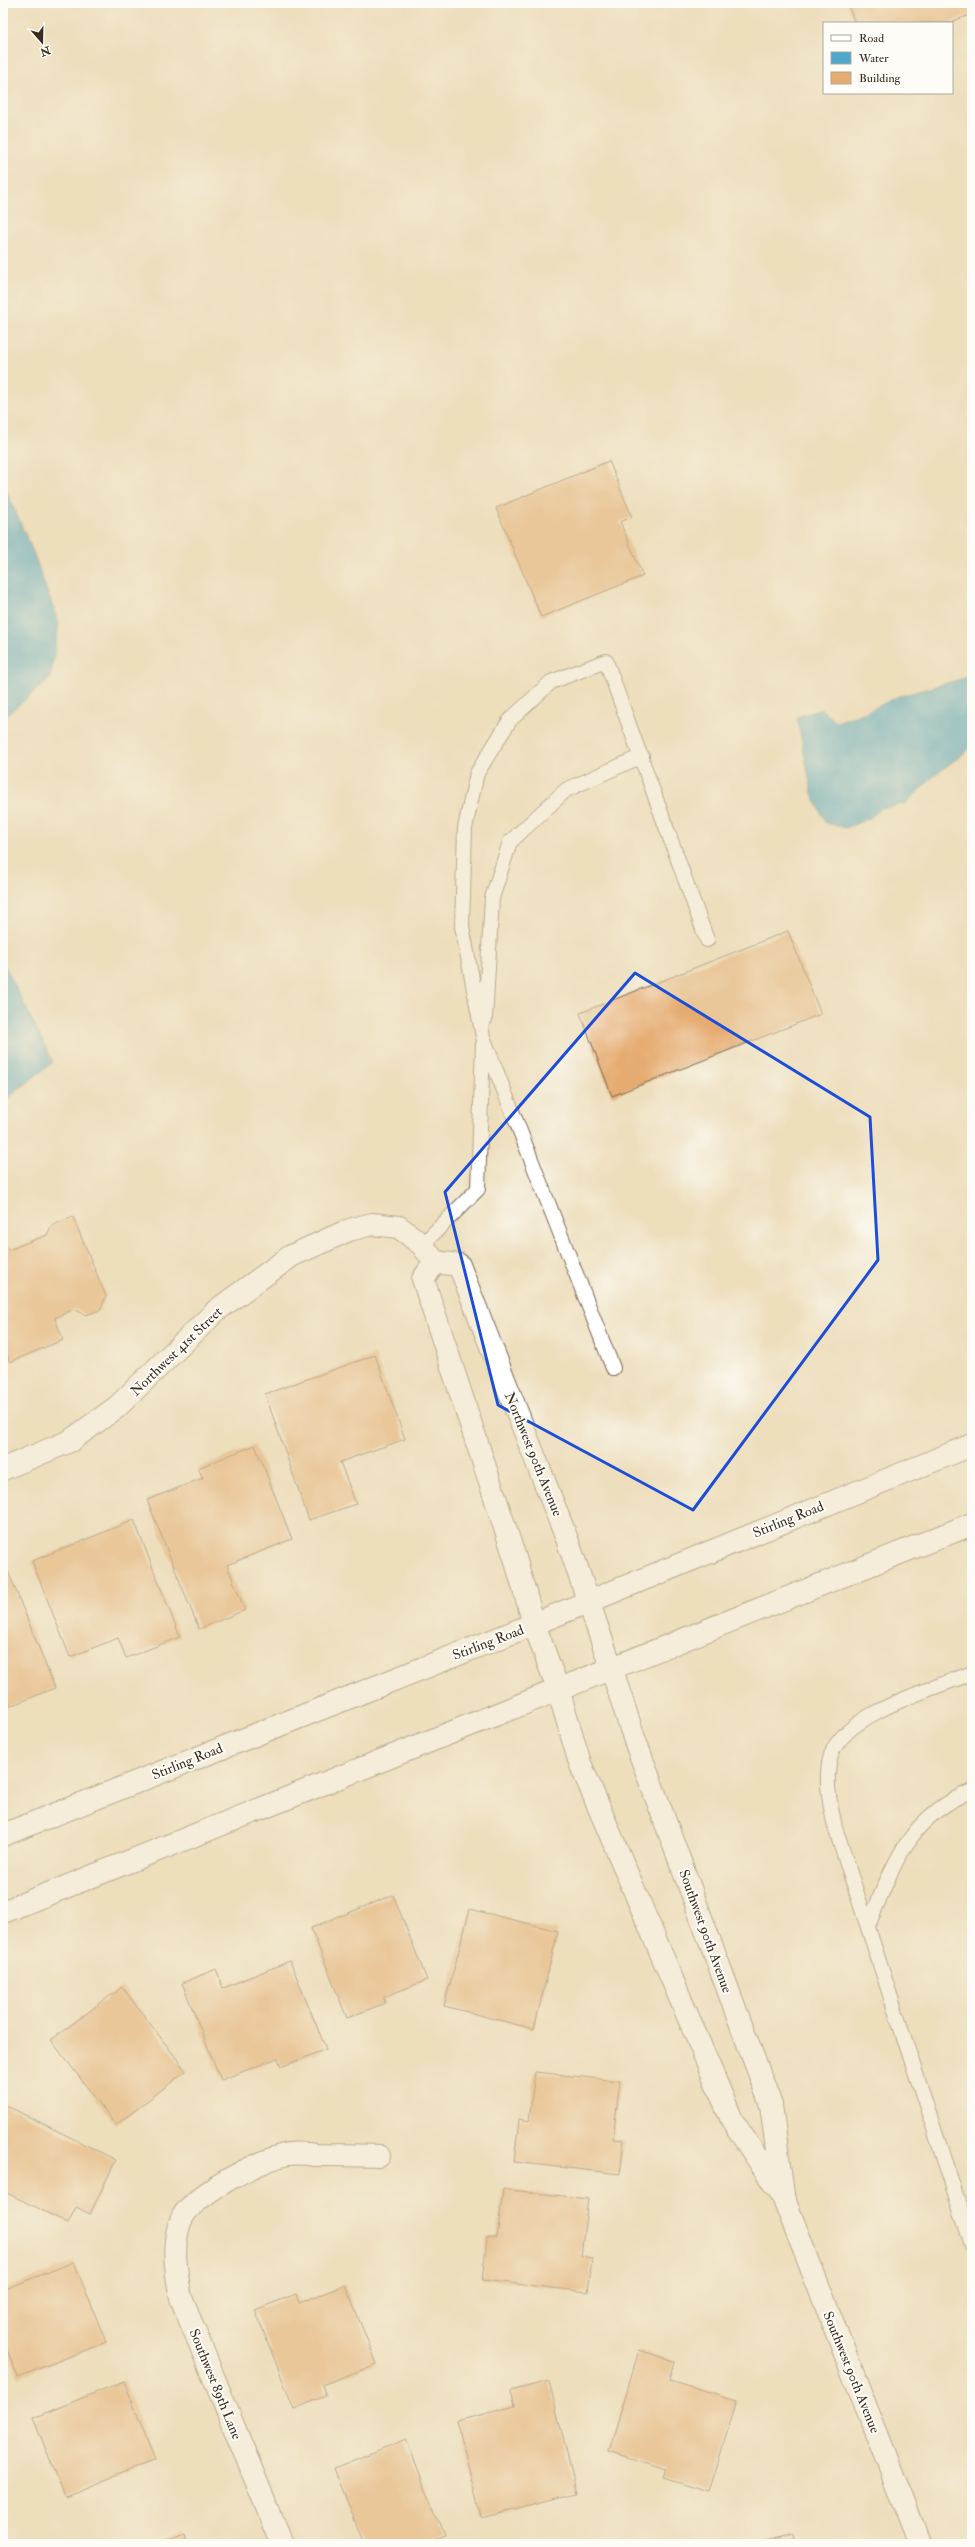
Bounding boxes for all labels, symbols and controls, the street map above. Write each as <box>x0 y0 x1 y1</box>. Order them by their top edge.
north arrow <box>22 22 62 62</box>
legend <box>823 22 953 94</box>
text: Road <box>859 31 884 46</box>
text: N <box>37 43 53 59</box>
text: Water <box>858 51 889 66</box>
text: Building <box>859 71 902 86</box>
street label: Northwest 41st Street <box>127 1303 226 1400</box>
street label: Northwest 90th Avenue <box>501 1390 566 1519</box>
street label: Stirling Road <box>750 1498 826 1541</box>
street label: Stirling Road <box>450 1621 526 1664</box>
street label: Stirling Road <box>149 1740 225 1783</box>
street label: Southwest 90th Avenue <box>675 1867 736 1995</box>
street label: Southwest 90th Avenue <box>819 2309 884 2436</box>
street label: Southwest 89th Lane <box>186 2326 246 2442</box>

